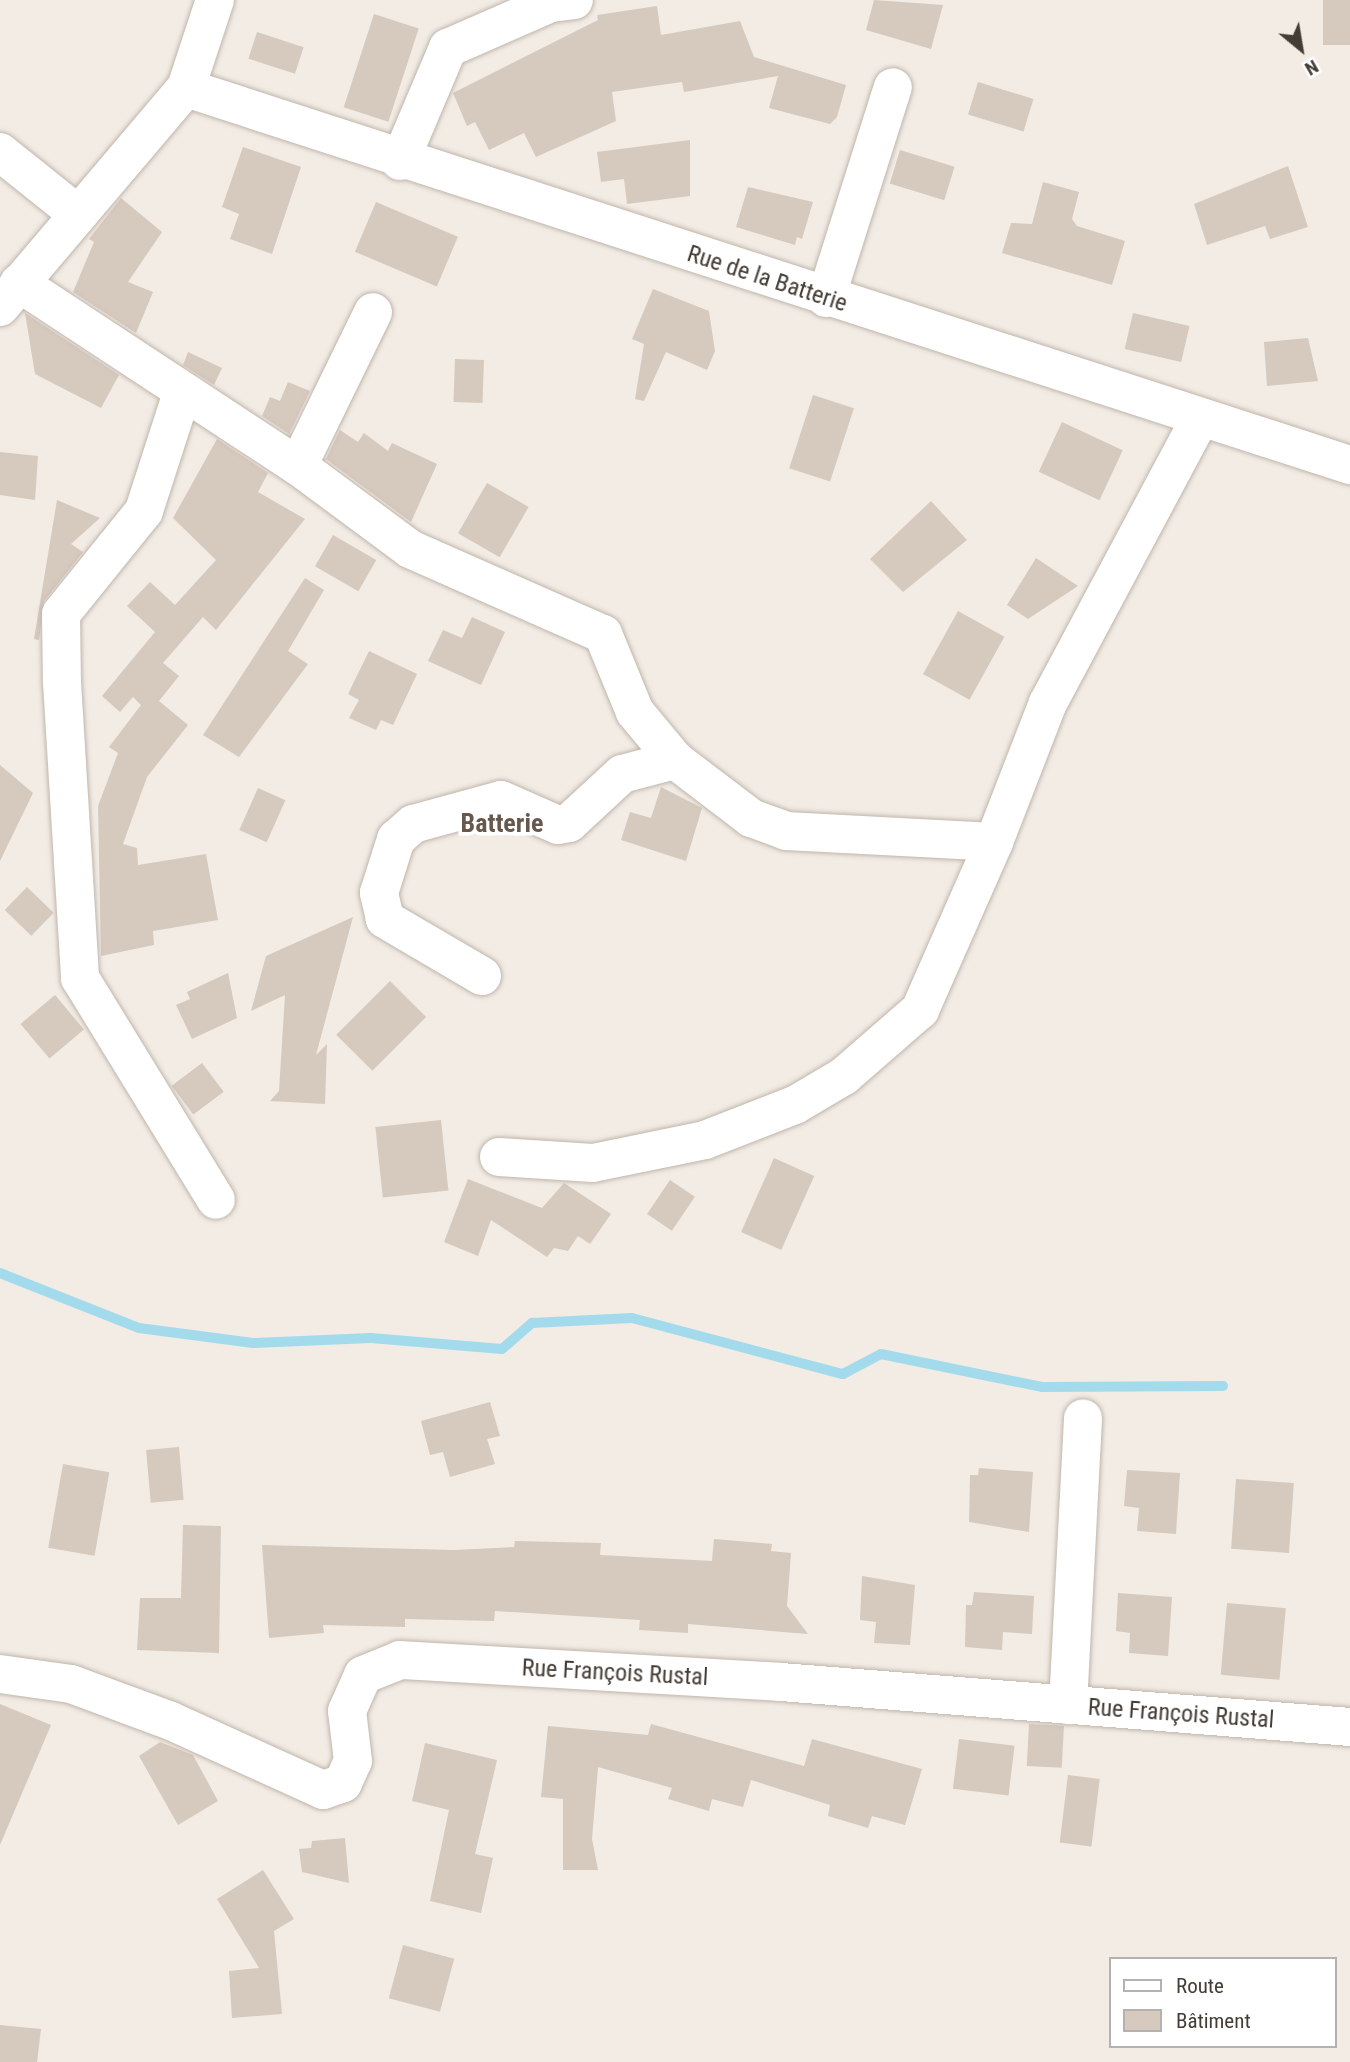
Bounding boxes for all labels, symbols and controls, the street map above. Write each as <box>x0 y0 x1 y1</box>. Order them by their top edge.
north arrow <box>1266 14 1336 84</box>
text: N <box>1301 55 1323 80</box>
street label: Rue de la Batterie <box>683 240 851 318</box>
district label: Batterie <box>461 808 543 840</box>
street label: Rue François Rustal <box>521 1654 709 1692</box>
street label: Rue François Rustal <box>1087 1693 1275 1735</box>
legend <box>1108 1957 1336 2048</box>
text: Route <box>1176 1974 1224 1998</box>
text: Bâtiment <box>1176 2009 1251 2033</box>

